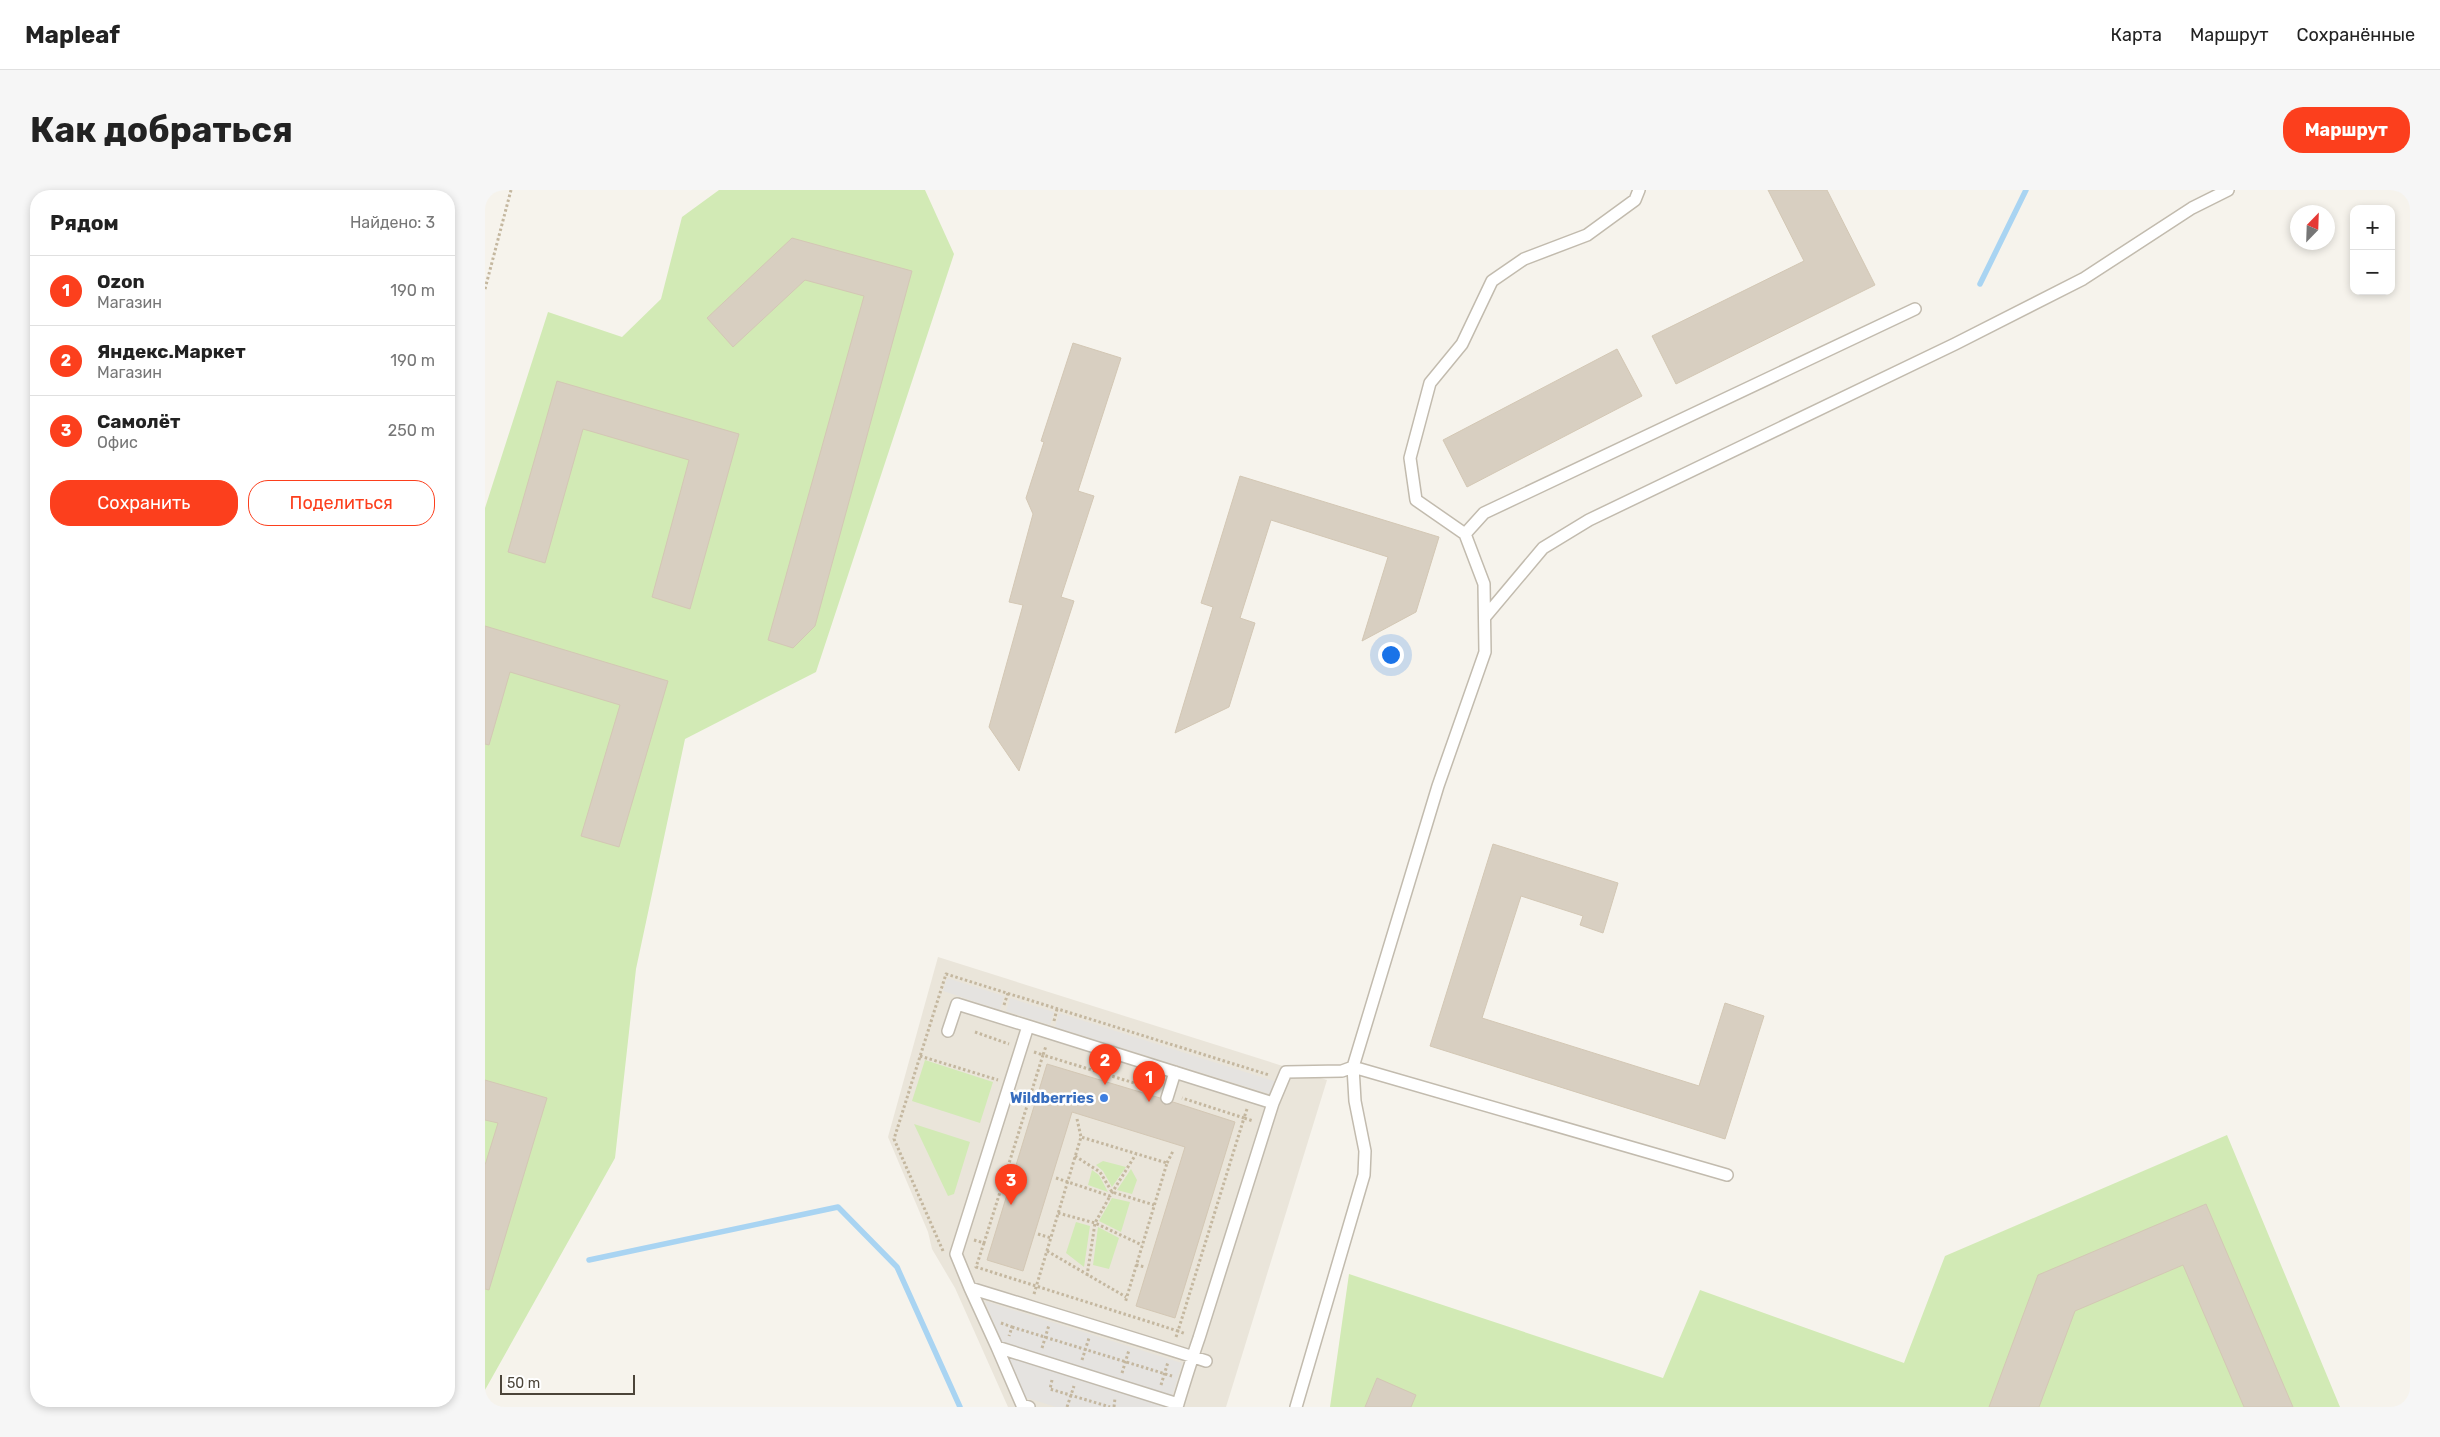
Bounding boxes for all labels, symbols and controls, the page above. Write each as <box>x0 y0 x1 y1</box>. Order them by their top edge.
text: Mapleaf <box>25 21 120 49</box>
text: Карта <box>2111 24 2162 46</box>
text: Маршрут <box>2190 24 2269 46</box>
text: Сохранённые <box>2297 24 2415 46</box>
button: Маршрут <box>2283 107 2410 153</box>
text: Как добраться <box>30 109 293 151</box>
north arrow <box>2290 205 2335 250</box>
map controls <box>2350 205 2395 295</box>
button: + <box>2350 205 2395 250</box>
text: Рядом <box>50 210 119 235</box>
text: Найдено: 3 <box>350 213 435 232</box>
button: − <box>2350 250 2395 295</box>
text: Ozon <box>97 270 145 293</box>
text: 1 <box>62 281 70 300</box>
text: 190 m <box>390 281 435 300</box>
text: Магазин <box>97 293 162 312</box>
text: Яндекс.Маркет <box>97 340 246 363</box>
text: 2 <box>61 351 71 370</box>
text: 190 m <box>390 351 435 370</box>
text: Магазин <box>97 363 162 382</box>
text: Самолёт <box>97 410 180 433</box>
text: 3 <box>61 421 71 440</box>
text: 250 m <box>388 421 435 440</box>
text: Офис <box>97 433 138 452</box>
button: Сохранить <box>50 480 238 526</box>
button: Поделиться <box>248 480 435 526</box>
your location <box>1378 642 1404 668</box>
pin: 2 <box>1089 1044 1121 1085</box>
pin: 1 <box>1133 1061 1165 1102</box>
place label: Wildberries <box>1010 1089 1094 1107</box>
marker: Wildberries <box>1098 1092 1110 1104</box>
pin: 3 <box>995 1164 1027 1205</box>
scale bar <box>500 1372 635 1395</box>
text: 50 m <box>507 1375 540 1392</box>

